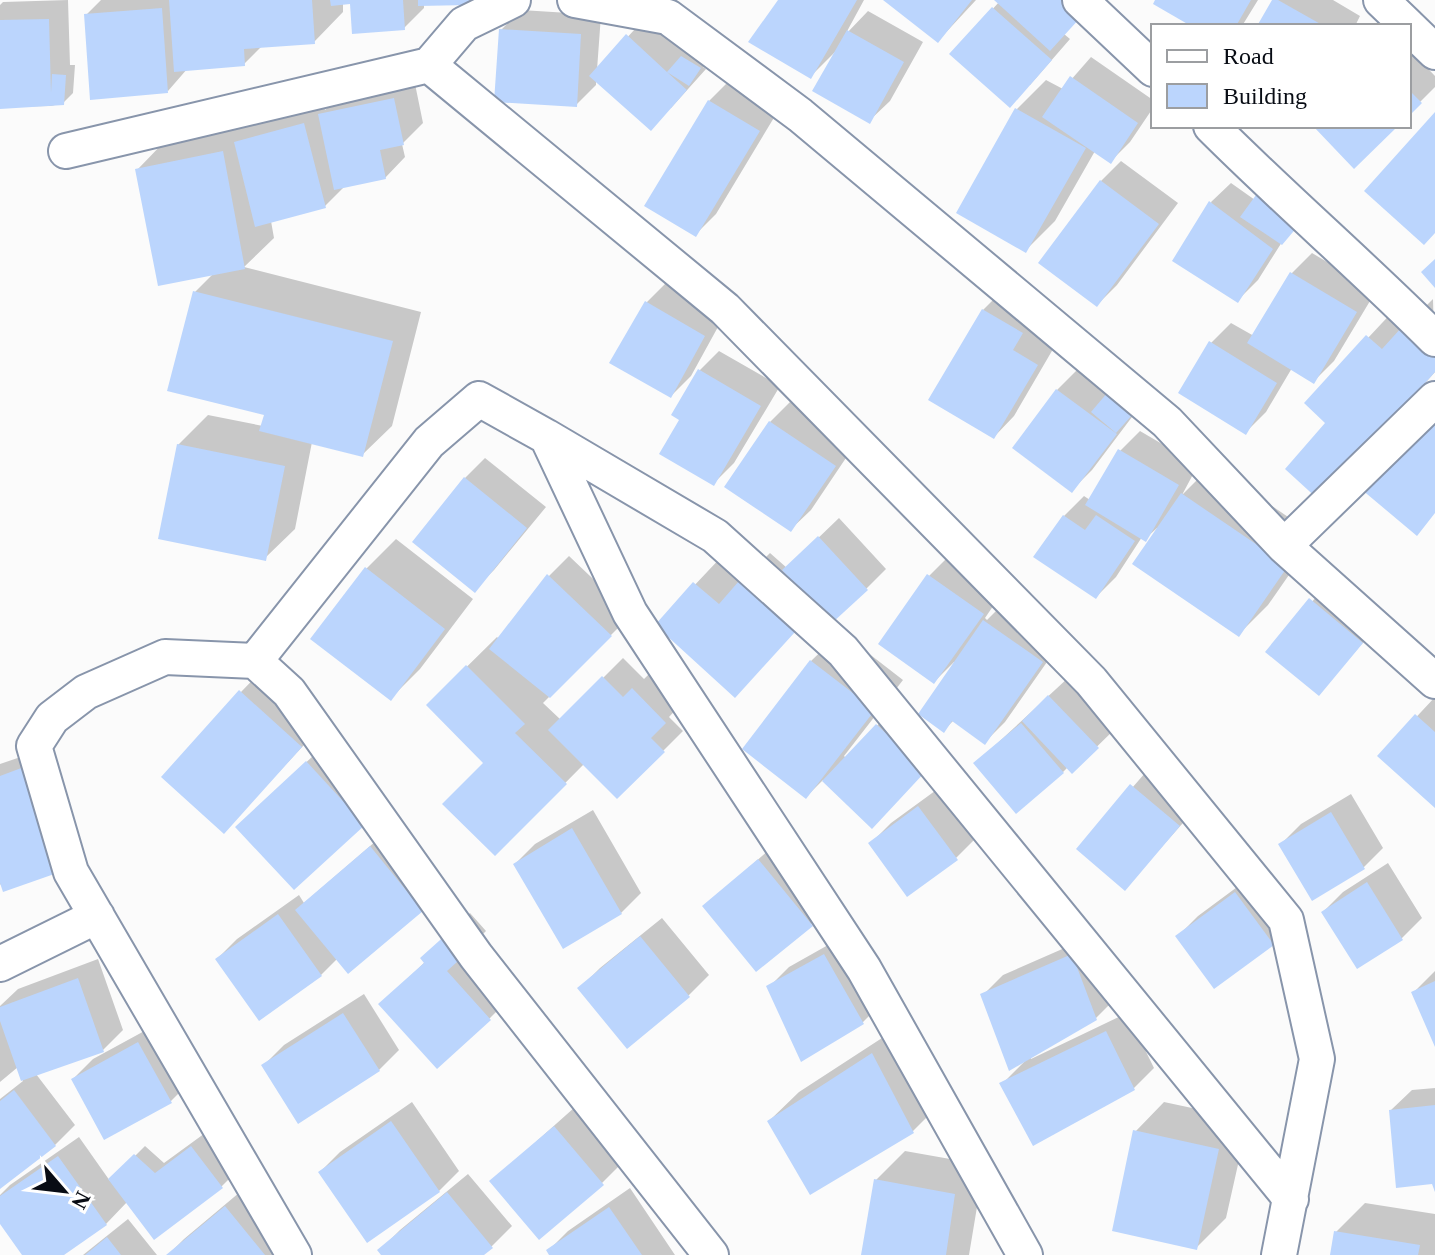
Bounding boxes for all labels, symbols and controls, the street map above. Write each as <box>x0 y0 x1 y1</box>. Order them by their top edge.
legend <box>1151 24 1411 128</box>
text: Road <box>1223 43 1274 69</box>
text: Building <box>1223 83 1307 109</box>
north arrow <box>24 1151 104 1231</box>
text: N <box>66 1187 96 1213</box>

